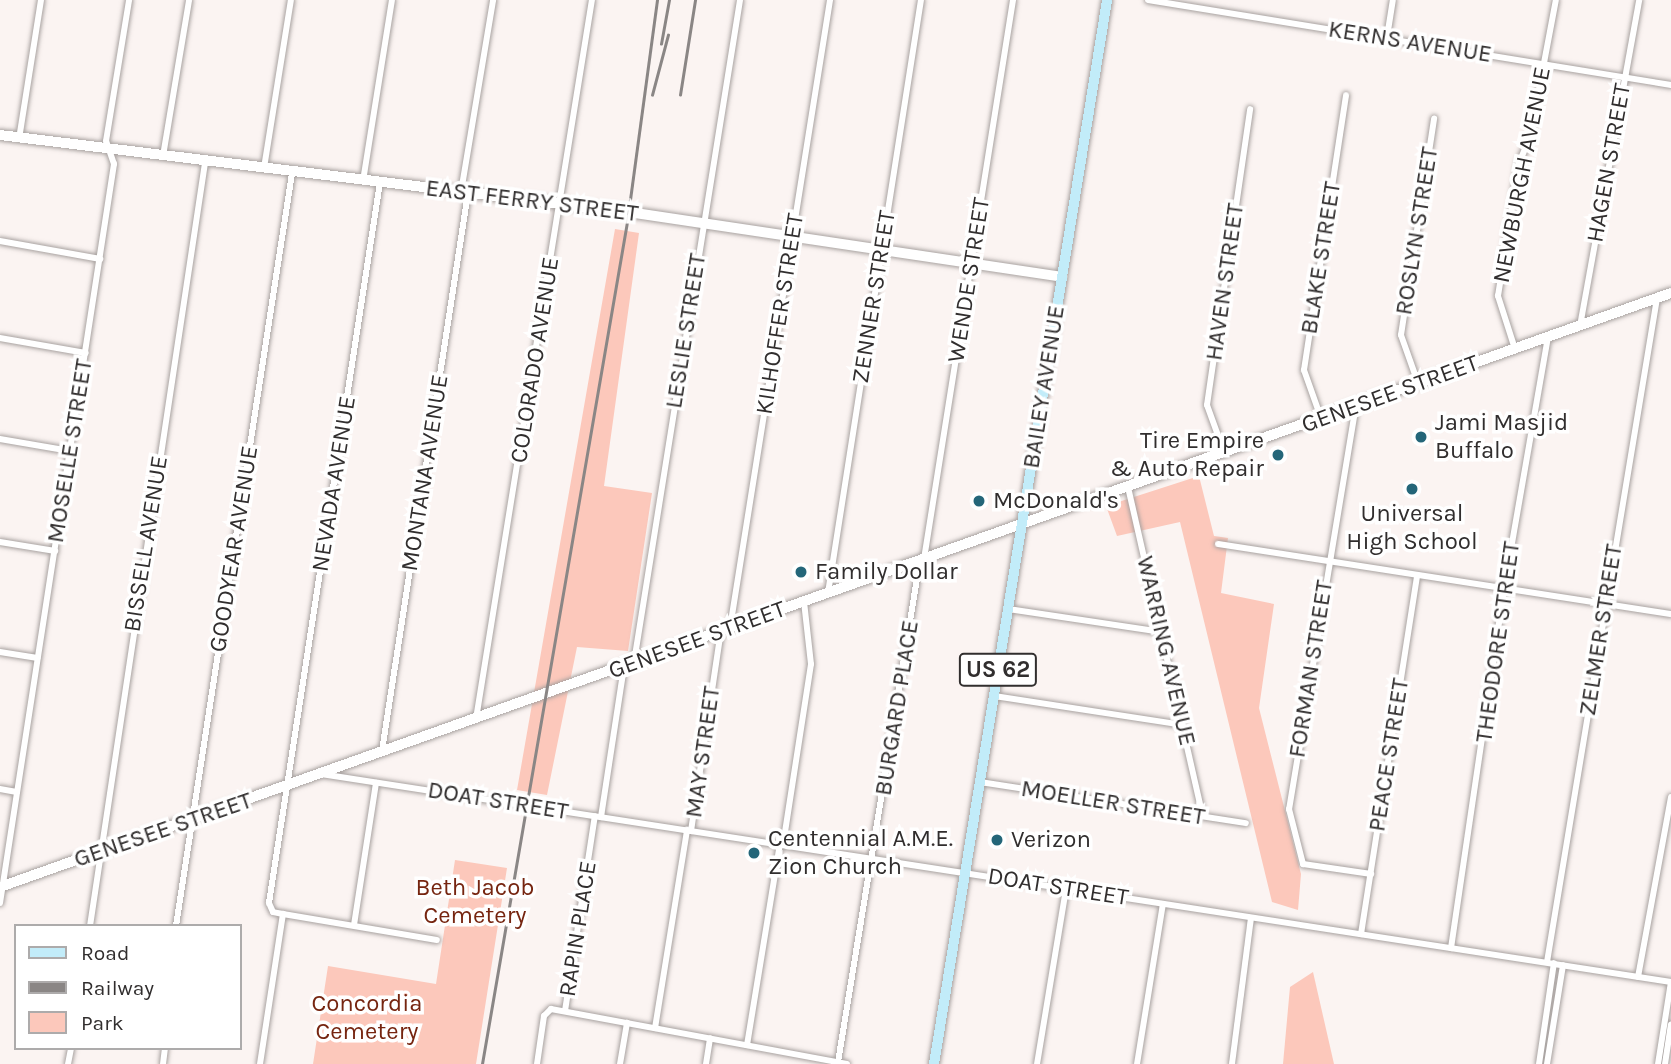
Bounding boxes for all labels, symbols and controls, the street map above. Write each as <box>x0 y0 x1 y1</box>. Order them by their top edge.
street label: KERNS AVENUE <box>1326 15 1494 69</box>
street label: NEWBURGH AVENUE <box>1487 65 1557 285</box>
street label: HAGEN STREET <box>1581 81 1637 245</box>
street label: ROSLYN STREET <box>1389 145 1445 317</box>
street label: EAST FERRY STREET <box>424 174 640 228</box>
street label: BLAKE STREET <box>1295 180 1347 336</box>
street label: WENDE STREET <box>942 195 996 365</box>
street label: HAVEN STREET <box>1200 202 1250 362</box>
street label: ZENNER STREET <box>846 209 902 385</box>
street label: KILHOFFER STREET <box>750 211 810 417</box>
street label: LESLIE STREET <box>660 251 712 411</box>
street label: COLORADO AVENUE <box>504 255 566 465</box>
street label: BAILEY AVENUE <box>1017 303 1071 471</box>
street label: GENESEE STREET <box>1298 349 1482 439</box>
street label: MOSELLE STREET <box>41 357 99 545</box>
street label: MONTANA AVENUE <box>395 373 455 573</box>
street label: NEVADA AVENUE <box>306 394 362 574</box>
place label: Jami Masjid Buffalo <box>1435 409 1568 465</box>
place label: Tire Empire & Auto Repair <box>1110 427 1264 483</box>
marker: Jami Masjid Buffalo <box>1413 429 1429 445</box>
street label: GOODYEAR AVENUE <box>203 444 265 654</box>
marker: Tire Empire & Auto Repair <box>1270 447 1286 463</box>
street label: BISSELL AVENUE <box>118 454 174 634</box>
marker: Universal High School <box>1404 481 1420 497</box>
place label: McDonald's <box>993 487 1119 515</box>
marker: McDonald's <box>971 493 987 509</box>
place label: Universal High School <box>1346 500 1478 556</box>
street label: THEODORE STREET <box>1470 540 1526 744</box>
street label: ZELMER STREET <box>1573 542 1629 718</box>
street label: WARRING AVENUE <box>1130 553 1202 749</box>
place label: Family Dollar <box>815 558 958 586</box>
marker: Family Dollar <box>793 564 809 580</box>
street label: FORMAN STREET <box>1283 578 1339 760</box>
street label: GENESEE STREET <box>605 595 789 685</box>
street label: BURGARD PLACE <box>869 618 925 798</box>
road number: US 62 <box>958 650 1038 690</box>
street label: PEACE STREET <box>1363 676 1415 834</box>
street label: MAY STREET <box>680 684 726 820</box>
street label: MOELLER STREET <box>1019 774 1207 832</box>
street label: DOAT STREET <box>426 776 570 826</box>
street label: GENESEE STREET <box>70 786 256 874</box>
place label: Centennial A.M.E. Zion Church <box>768 825 953 881</box>
place label: Verizon <box>1011 826 1091 854</box>
marker: Verizon <box>989 832 1005 848</box>
marker: Centennial A.M.E. Zion Church <box>746 845 762 861</box>
street label: RAPIN PLACE <box>553 859 603 999</box>
street label: DOAT STREET <box>986 862 1130 912</box>
park label: Beth Jacob Cemetery <box>415 874 535 930</box>
legend <box>14 924 242 1050</box>
text: Road <box>81 941 129 965</box>
text: Railway <box>81 976 154 1000</box>
park label: Concordia Cemetery <box>311 990 423 1046</box>
text: Park <box>81 1011 124 1035</box>

